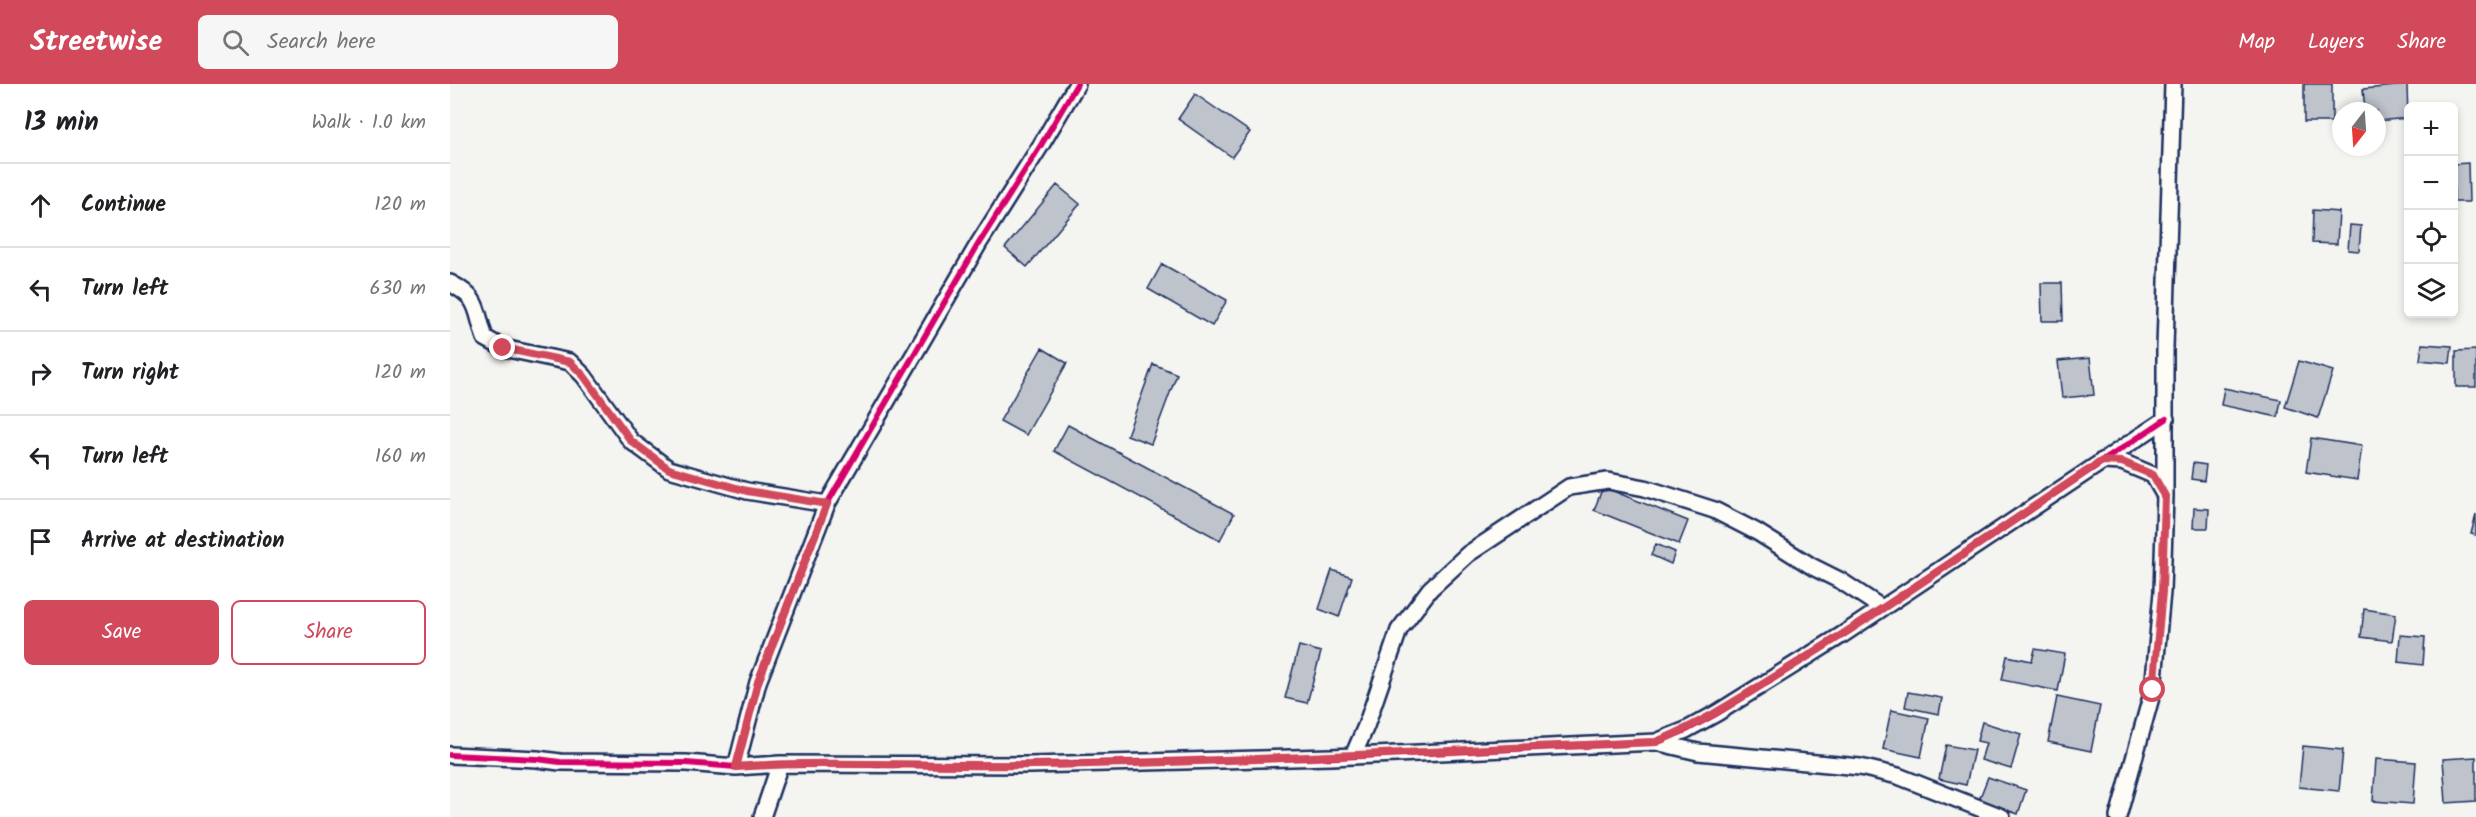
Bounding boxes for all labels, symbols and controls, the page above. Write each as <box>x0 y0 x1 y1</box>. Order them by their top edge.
search box <box>198 15 618 69</box>
text: Streetwise <box>30 20 162 65</box>
text: Search here <box>267 25 376 60</box>
icon: search <box>219 26 252 59</box>
text: Map <box>2238 26 2275 59</box>
text: Layers <box>2308 26 2364 59</box>
text: Share <box>2397 26 2446 59</box>
text: 13 min <box>24 102 99 144</box>
north arrow <box>2332 102 2386 156</box>
map controls <box>2404 102 2458 318</box>
button: + <box>2404 102 2458 156</box>
text: Walk · 1.0 km <box>312 107 426 139</box>
button: − <box>2404 156 2458 210</box>
text: Continue <box>81 188 166 223</box>
icon: ahead <box>24 189 57 222</box>
text: 120 m <box>374 189 426 221</box>
button: locate <box>2404 210 2458 264</box>
button: layers <box>2404 264 2458 318</box>
text: Turn left <box>81 272 168 307</box>
icon: left <box>24 273 57 306</box>
text: 630 m <box>370 273 426 305</box>
route end <box>489 334 515 360</box>
text: Turn right <box>81 356 179 391</box>
icon: right <box>24 357 57 390</box>
text: 120 m <box>374 357 426 389</box>
text: Turn left <box>81 440 168 475</box>
icon: left <box>24 441 57 474</box>
text: 160 m <box>375 441 426 473</box>
text: Arrive at destination <box>81 524 284 559</box>
icon: arrive <box>24 525 57 558</box>
button: Save <box>24 600 219 665</box>
button: Share <box>231 600 426 665</box>
route start <box>2139 676 2165 702</box>

